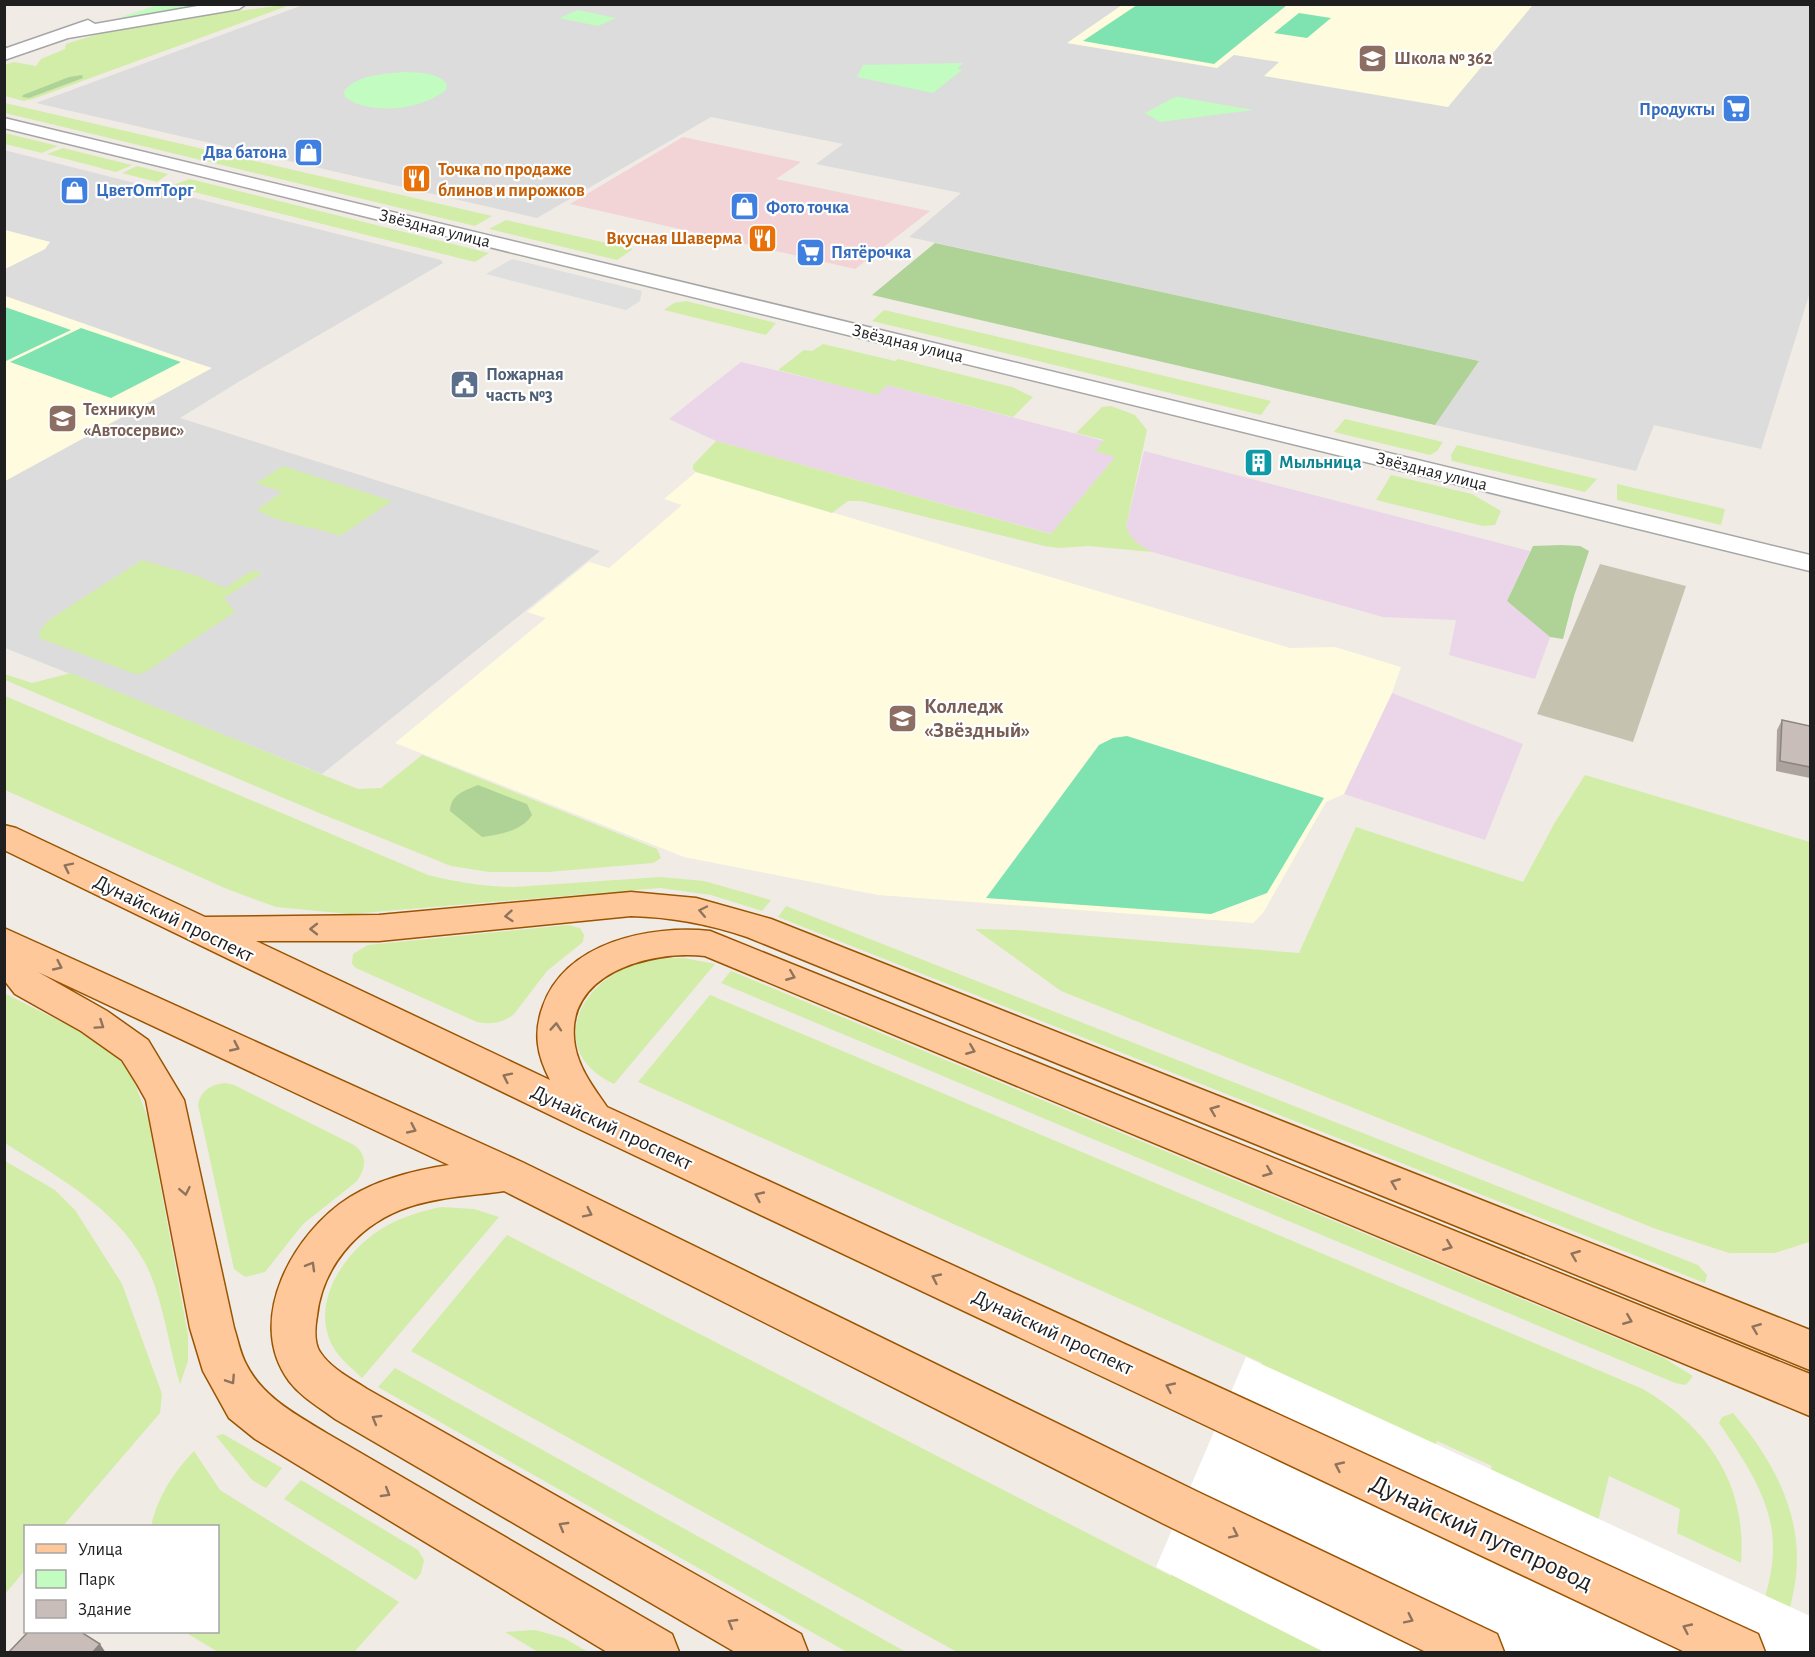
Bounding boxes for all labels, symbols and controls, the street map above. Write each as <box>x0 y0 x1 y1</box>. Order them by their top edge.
school or university icon: Школа № 362 <box>1357 42 1389 74</box>
place label: Школа № 362 <box>1394 50 1493 68</box>
supermarket icon: Продукты <box>1720 93 1752 125</box>
place label: Продукты <box>1639 101 1715 119</box>
shop icon: Два батона <box>292 136 324 168</box>
place label: Два батона <box>203 144 287 162</box>
place label: Точка по продаже блинов и пирожков <box>438 161 585 200</box>
restaurant icon: Точка по продаже блинов и пирожков <box>401 163 433 195</box>
shop icon: ЦветОптТорг <box>59 174 91 206</box>
place label: ЦветОптТорг <box>96 182 194 200</box>
shop icon: Фото точка <box>729 191 761 223</box>
place label: Фото точка <box>766 199 850 217</box>
street label: Звёздная улица <box>377 206 492 251</box>
restaurant icon: Вкусная Шаверма <box>747 222 779 254</box>
place label: Вкусная Шаверма <box>606 230 742 248</box>
supermarket icon: Пятёрочка <box>794 236 826 268</box>
place label: Пятёрочка <box>831 244 912 262</box>
street label: Звёздная улица <box>850 321 965 366</box>
place label: Пожарная часть №3 <box>486 366 564 405</box>
public building icon: Пожарная часть №3 <box>449 368 481 400</box>
place label: Техникум «Автосервис» <box>83 401 184 440</box>
school or university icon: Техникум «Автосервис» <box>46 403 78 435</box>
building icon: Мыльница <box>1242 446 1274 478</box>
street label: Звёздная улица <box>1374 449 1489 494</box>
place label: Мыльница <box>1279 454 1362 472</box>
place label: Колледж «Звёздный» <box>924 696 1030 741</box>
school or university icon: Колледж «Звёздный» <box>887 702 919 734</box>
one-way arrow <box>63 862 74 874</box>
street label: Дунайский проспект <box>90 871 257 966</box>
one-way arrow <box>698 905 708 918</box>
one-way arrow <box>504 909 513 922</box>
one-way arrow <box>310 923 319 935</box>
one-way arrow <box>51 958 62 970</box>
one-way arrow <box>784 969 795 981</box>
one-way arrow <box>93 1018 104 1029</box>
one-way arrow <box>550 1023 563 1032</box>
one-way arrow <box>228 1040 239 1052</box>
one-way arrow <box>965 1043 976 1055</box>
one-way arrow <box>502 1073 513 1085</box>
street label: Дунайский проспект <box>528 1081 696 1174</box>
one-way arrow <box>1209 1105 1220 1117</box>
one-way arrow <box>405 1122 416 1134</box>
one-way arrow <box>1261 1165 1272 1177</box>
one-way arrow <box>1390 1178 1401 1190</box>
one-way arrow <box>178 1186 191 1196</box>
one-way arrow <box>755 1191 766 1203</box>
one-way arrow <box>581 1206 592 1217</box>
one-way arrow <box>1442 1239 1453 1251</box>
one-way arrow <box>1571 1250 1582 1262</box>
one-way arrow <box>304 1262 315 1272</box>
one-way arrow <box>931 1273 942 1285</box>
street label: Дунайский проспект <box>969 1286 1137 1379</box>
one-way arrow <box>1622 1313 1633 1325</box>
one-way arrow <box>1752 1323 1763 1335</box>
one-way arrow <box>223 1374 235 1384</box>
one-way arrow <box>1165 1382 1176 1394</box>
one-way arrow <box>372 1414 382 1426</box>
one-way arrow <box>1335 1461 1346 1473</box>
street label: Дунайский путепровод <box>1366 1470 1597 1596</box>
one-way arrow <box>380 1486 390 1498</box>
one-way arrow <box>559 1522 569 1533</box>
legend <box>24 1525 219 1633</box>
one-way arrow <box>1228 1526 1239 1538</box>
text: Улица <box>78 1541 123 1559</box>
text: Парк <box>78 1571 116 1589</box>
text: Здание <box>78 1601 132 1619</box>
one-way arrow <box>1403 1611 1414 1623</box>
one-way arrow <box>728 1619 738 1631</box>
one-way arrow <box>1683 1623 1694 1635</box>

